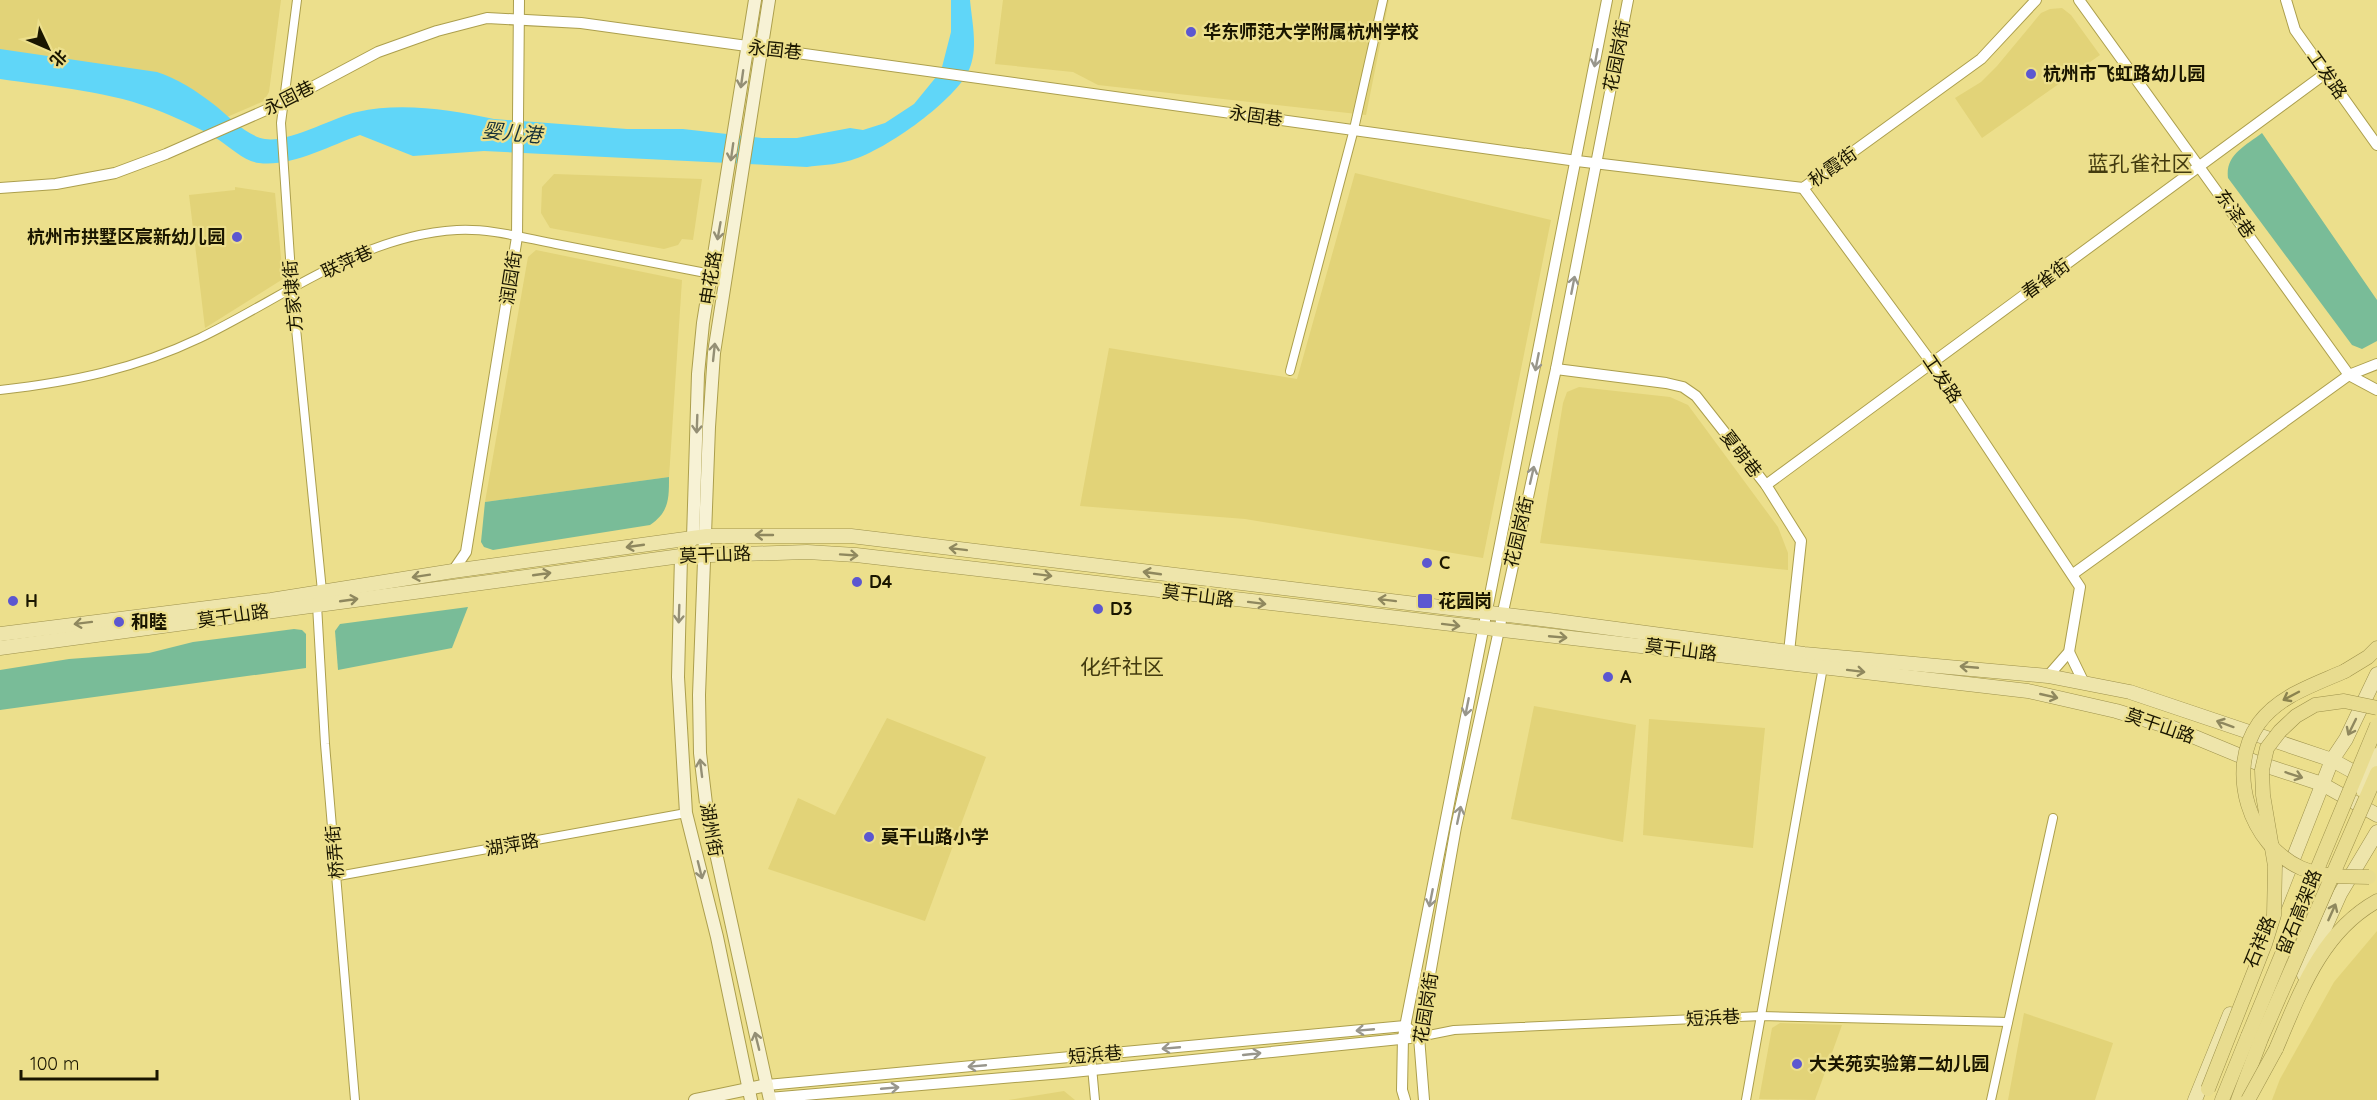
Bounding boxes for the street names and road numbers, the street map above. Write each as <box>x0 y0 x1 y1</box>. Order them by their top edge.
street label: 花园岗街 <box>1598 18 1635 93</box>
street label: 永固巷 <box>747 35 803 64</box>
street label: 工发路 <box>2303 46 2352 103</box>
street label: 永固巷 <box>259 75 318 120</box>
street label: 永固巷 <box>1228 100 1284 131</box>
street label: 秋霞街 <box>1804 142 1861 191</box>
street label: 东泽巷 <box>2211 185 2260 242</box>
street label: 联萍巷 <box>317 240 376 283</box>
street label: 润园街 <box>495 249 526 306</box>
street label: 申花路 <box>695 249 726 306</box>
street label: 春雀街 <box>2017 253 2074 304</box>
street label: 方家埭街 <box>278 259 307 333</box>
street label: 工发路 <box>1918 350 1967 408</box>
street label: 夏萌巷 <box>1716 425 1767 482</box>
street label: 花园岗街 <box>1499 494 1538 570</box>
street label: 莫干山路 <box>679 542 751 567</box>
street label: 莫干山路 <box>1161 580 1235 611</box>
street label: 莫干山路 <box>196 599 270 632</box>
street label: 莫干山路 <box>1644 634 1718 665</box>
street label: 莫干山路 <box>2122 703 2198 748</box>
street label: 湖州街 <box>695 801 728 858</box>
street label: 桥弄街 <box>321 824 348 880</box>
street label: 湖萍路 <box>483 828 540 861</box>
street label: 留石高架路 <box>2271 866 2326 958</box>
street label: 石祥路 <box>2239 912 2280 971</box>
street label: 花园岗街 <box>1409 971 1442 1045</box>
street label: 短浜巷 <box>1685 1005 1741 1030</box>
street label: 短浜巷 <box>1067 1041 1123 1068</box>

